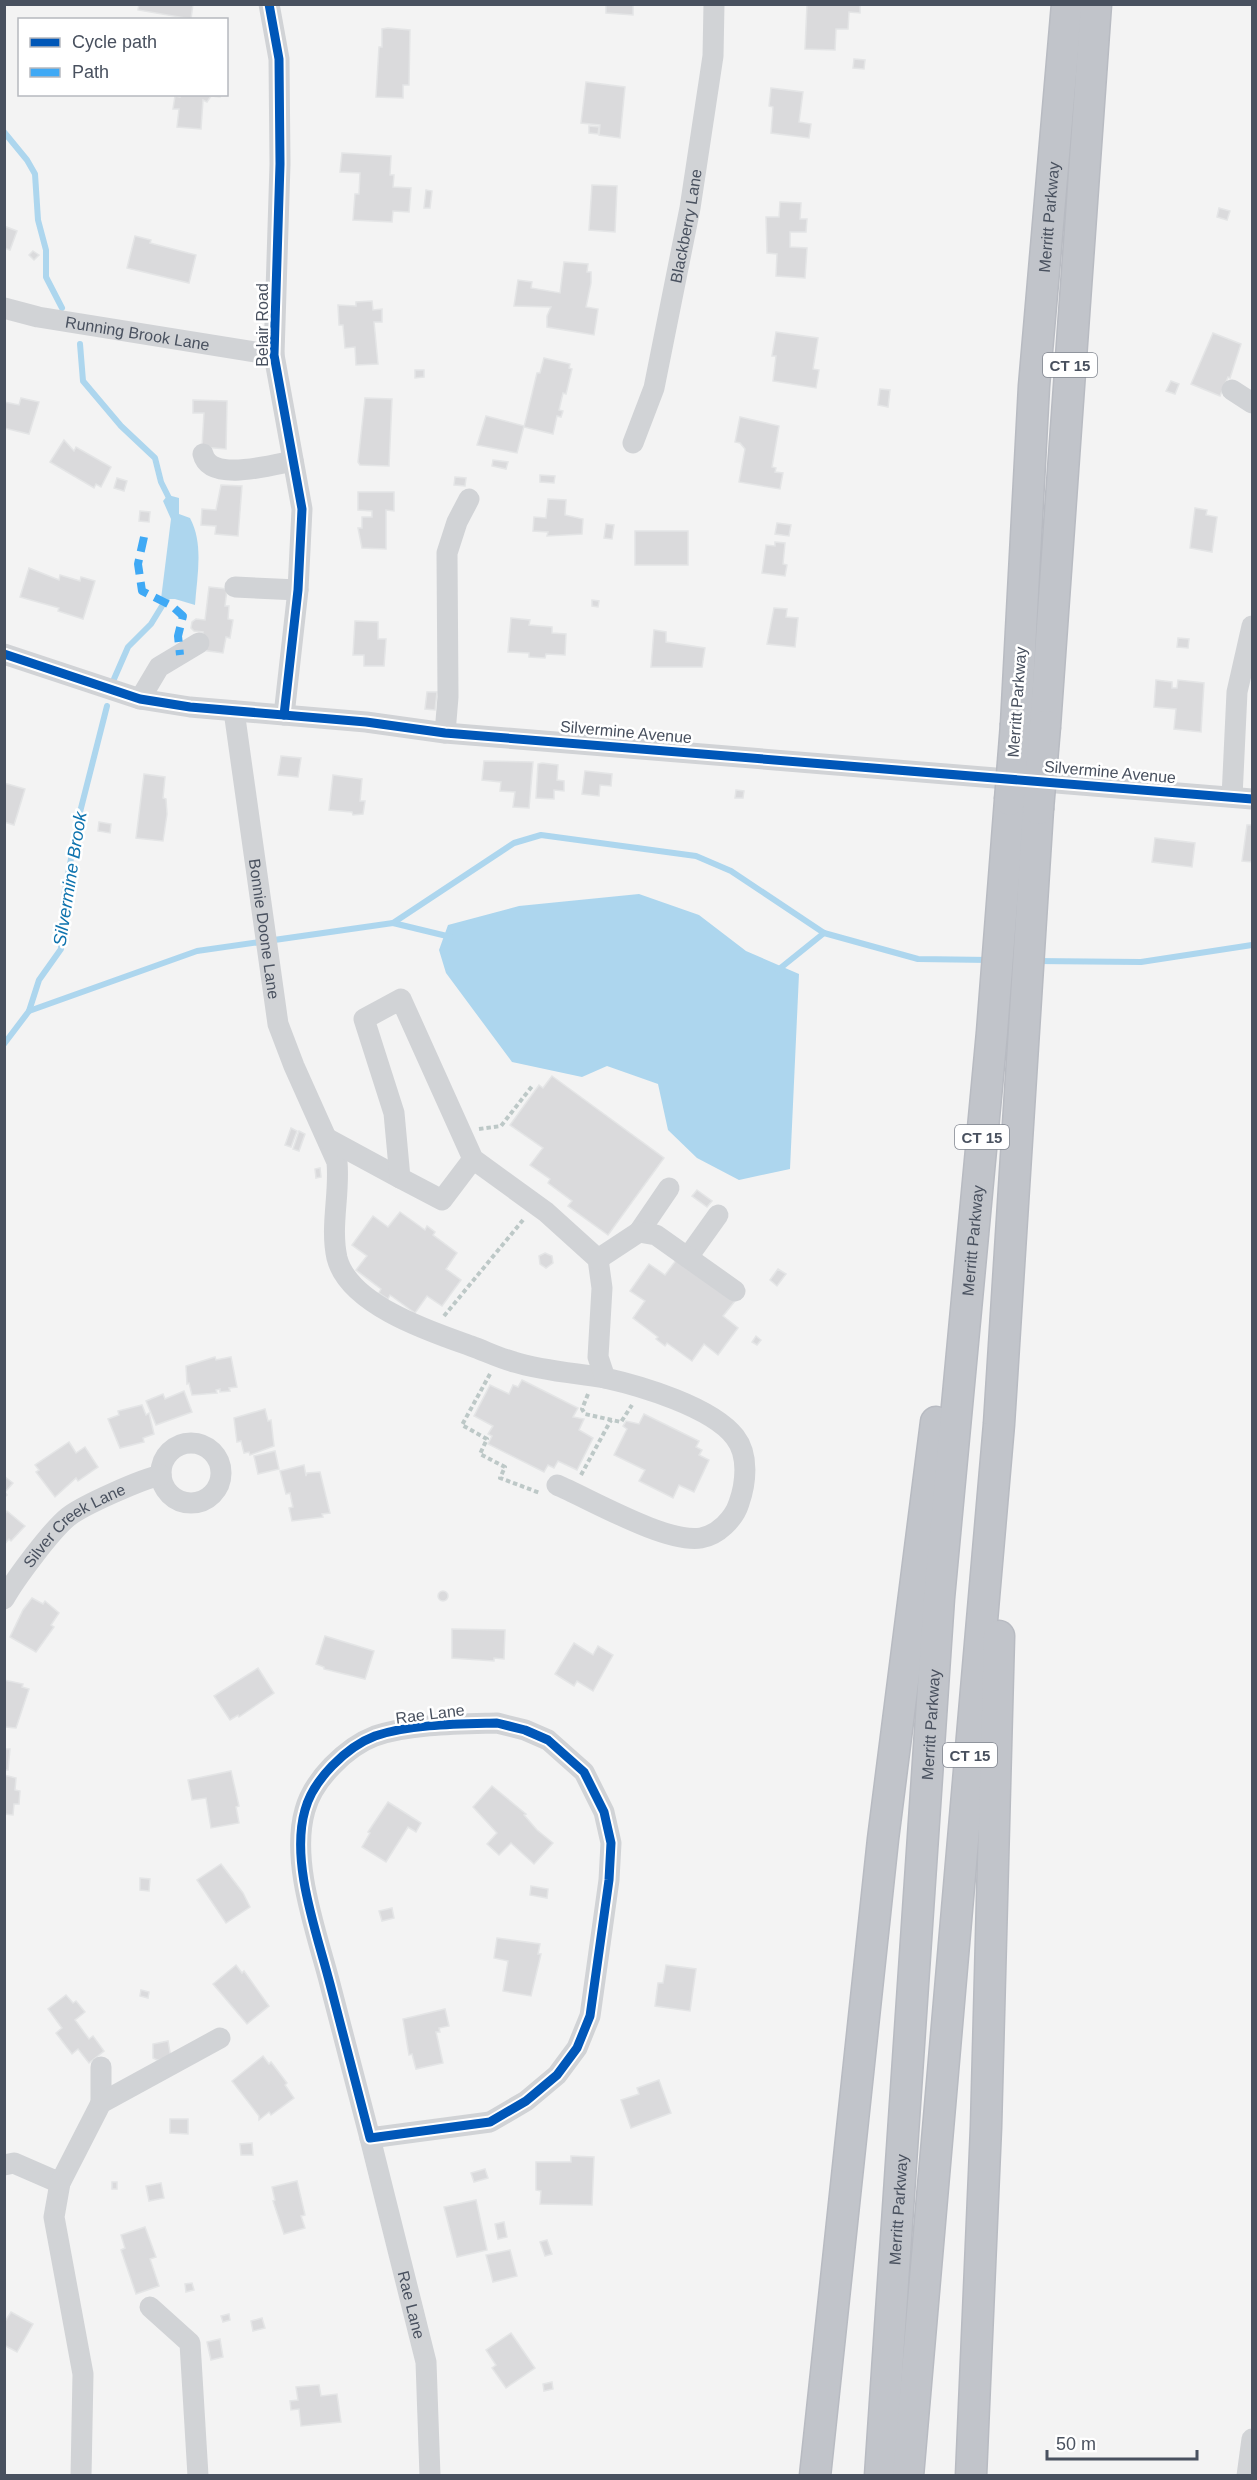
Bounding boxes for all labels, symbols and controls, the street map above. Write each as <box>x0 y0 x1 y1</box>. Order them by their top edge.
legend <box>18 18 228 96</box>
text: Cycle path <box>72 32 157 52</box>
text: Path <box>72 62 109 82</box>
street label: Merritt Parkway <box>1035 161 1062 273</box>
street label: Blackberry Lane <box>667 168 704 284</box>
street label: Belair Road <box>254 283 271 367</box>
street label: Running Brook Lane <box>64 313 211 353</box>
road number: CT 15 <box>1043 353 1097 377</box>
street label: Merritt Parkway <box>1005 646 1029 758</box>
street label: Silvermine Avenue <box>559 718 693 746</box>
street label: Silvermine Avenue <box>1043 758 1177 786</box>
water label: Silvermine Brook <box>49 809 91 948</box>
street label: Bonnie Doone Lane <box>246 858 283 1000</box>
road number: CT 15 <box>955 1125 1009 1149</box>
street label: Merritt Parkway <box>959 1184 986 1297</box>
street label: Silver Creek Lane <box>20 1480 128 1571</box>
street label: Merritt Parkway <box>918 1669 943 1781</box>
street label: Rae Lane <box>395 1701 466 1727</box>
road number: CT 15 <box>943 1743 997 1767</box>
street label: Merritt Parkway <box>886 2154 910 2266</box>
street label: Rae Lane <box>395 2269 428 2341</box>
scale bar <box>1047 2423 1197 2461</box>
text: 50 m <box>1056 2434 1096 2454</box>

